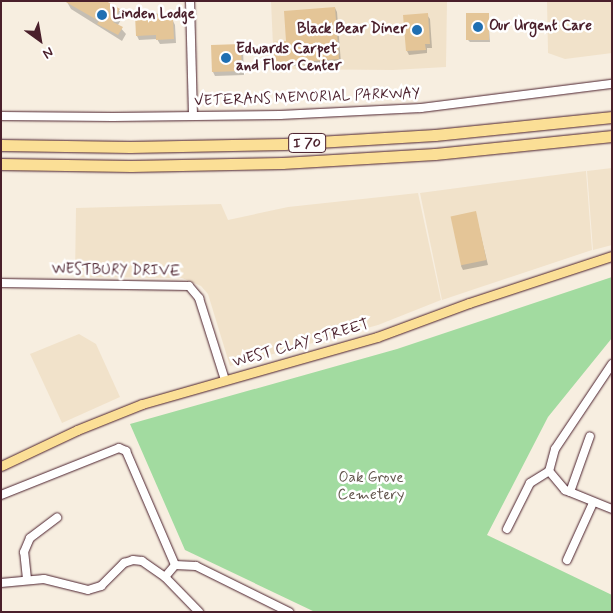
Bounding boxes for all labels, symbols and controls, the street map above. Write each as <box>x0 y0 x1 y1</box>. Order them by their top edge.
place label: Linden Lodge <box>112 6 197 24</box>
marker: Linden Lodge <box>96 9 108 21</box>
north arrow <box>15 15 65 65</box>
place label: Our Urgent Care <box>489 18 600 36</box>
marker: Our Urgent Care <box>471 20 485 34</box>
place label: Black Bear Diner <box>298 21 407 39</box>
marker: Black Bear Diner <box>411 24 423 36</box>
place label: Edwards Carpet and Floor Center <box>236 40 344 75</box>
text: N <box>39 43 57 63</box>
marker: Edwards Carpet and Floor Center <box>220 52 232 64</box>
street label: VETERANS MEMORIAL PARKWAY <box>192 85 422 111</box>
road number: I 70 <box>287 132 327 154</box>
street label: WESTBURY DRIVE <box>52 261 180 281</box>
street label: WEST CLAY STREET <box>231 316 371 372</box>
park label: Oak Grove Cemetery <box>338 469 404 504</box>

